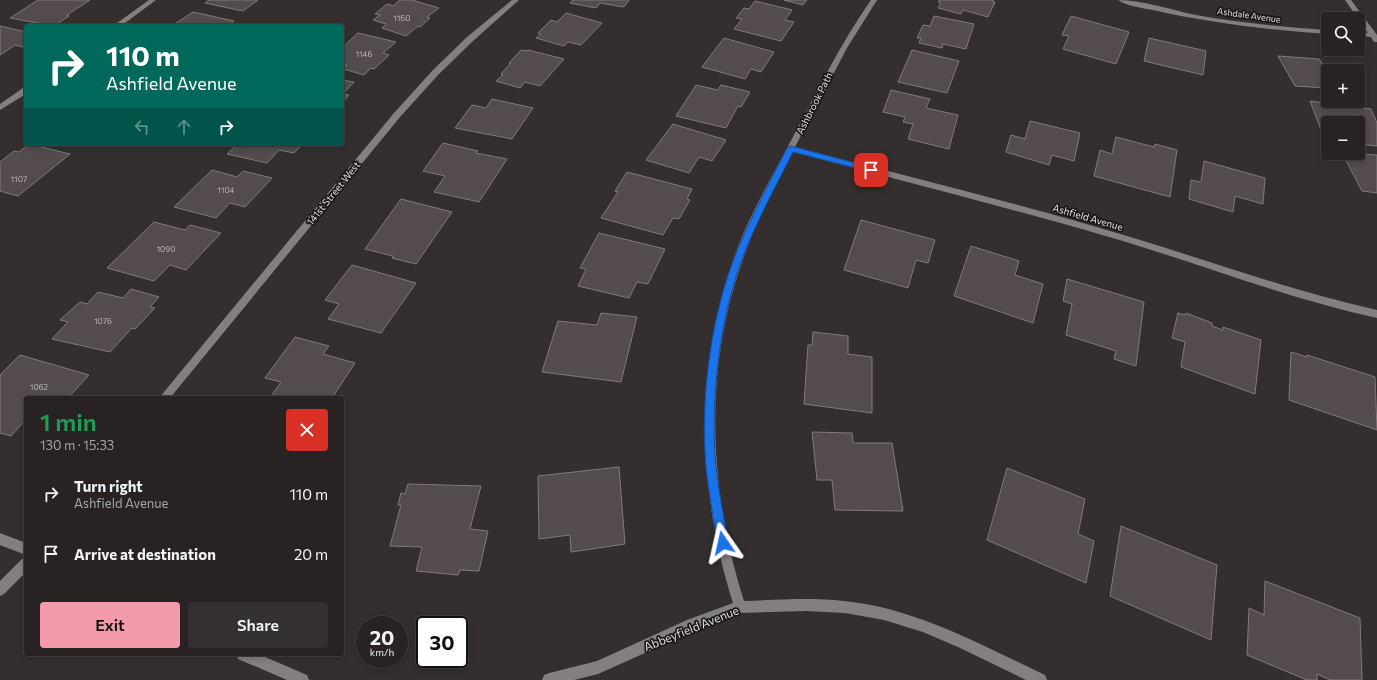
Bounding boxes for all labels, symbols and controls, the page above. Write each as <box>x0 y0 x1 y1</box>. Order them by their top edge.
street label: Ashdale Avenue <box>1216 5 1282 25</box>
map controls <box>1321 12 1365 160</box>
button: search <box>1321 12 1365 56</box>
house number: 1160 <box>394 13 410 23</box>
text: 110 m <box>106 38 180 72</box>
icon: right <box>40 40 92 92</box>
house number: 1146 <box>356 49 372 59</box>
button: + <box>1321 64 1365 108</box>
street label: Ashbrook Path <box>793 70 835 136</box>
text: Ashfield Avenue <box>106 72 237 94</box>
icon: left <box>131 116 153 138</box>
icon: ahead <box>173 116 195 138</box>
icon: right <box>215 116 237 138</box>
button: − <box>1321 116 1365 160</box>
pin <box>854 153 888 187</box>
street label: 141st Street West <box>304 159 362 227</box>
icon: arrive <box>860 159 882 181</box>
house number: 1107 <box>11 174 27 184</box>
house number: 1104 <box>218 185 235 195</box>
street label: Ashfield Avenue <box>1051 201 1125 233</box>
house number: 1090 <box>157 244 175 254</box>
house number: 1076 <box>94 316 112 326</box>
house number: 1062 <box>30 382 49 392</box>
text: 1 min <box>40 407 97 436</box>
button: close <box>286 409 328 451</box>
text: 130 m · 15:33 <box>40 437 114 453</box>
text: Turn right <box>74 477 143 495</box>
icon: right <box>40 483 62 505</box>
text: 110 m <box>289 485 328 503</box>
text: Ashfield Avenue <box>74 495 168 511</box>
position arrow <box>702 522 744 564</box>
icon: arrive <box>40 543 62 565</box>
text: Arrive at destination <box>74 545 216 563</box>
text: 20 m <box>294 545 328 563</box>
button: Exit <box>40 602 180 648</box>
button: Share <box>188 602 328 648</box>
street label: Abbeyfield Avenue <box>641 603 741 653</box>
speed limit sign: 30 <box>416 616 468 668</box>
text: 20 <box>370 625 394 649</box>
text: km/h <box>370 646 394 658</box>

